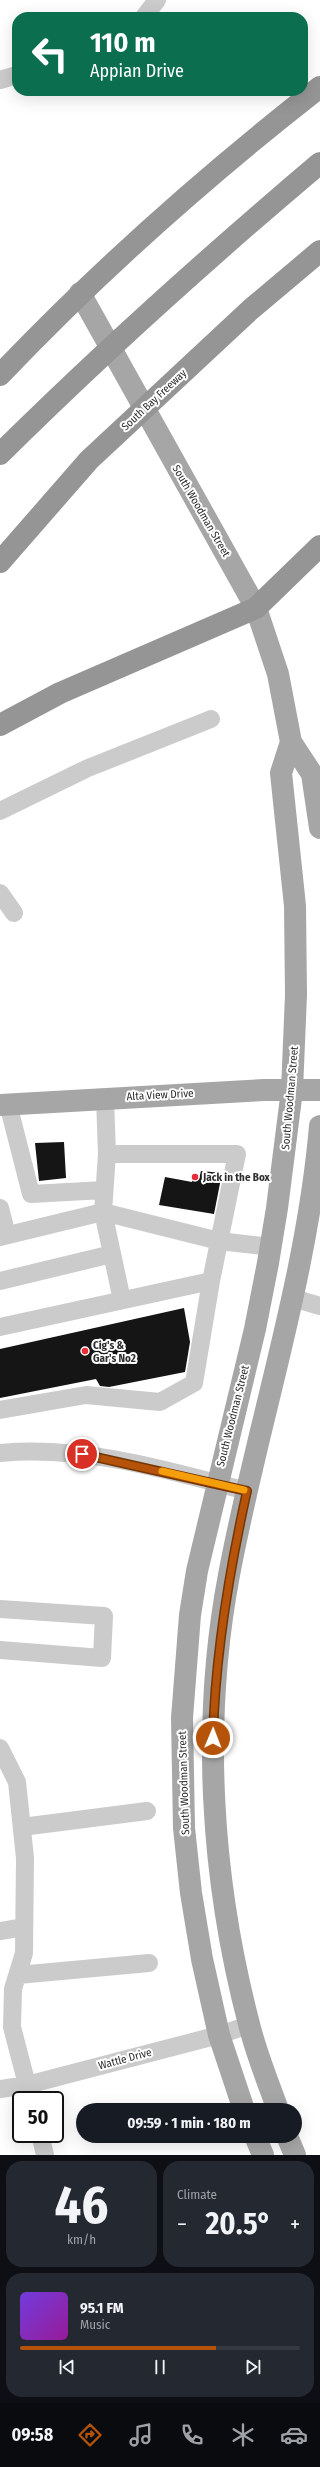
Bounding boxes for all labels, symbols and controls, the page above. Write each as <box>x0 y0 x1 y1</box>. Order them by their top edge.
text: 110 m <box>90 26 156 59</box>
icon: left <box>24 28 76 80</box>
text: Appian Drive <box>90 60 184 82</box>
street label: South Bay Freeway <box>119 367 189 433</box>
street label: South Woodman Street <box>169 463 233 560</box>
street label: South Woodman Street <box>279 1045 301 1150</box>
street label: Alta View Drive <box>126 1087 194 1103</box>
place label: Jack in the Box <box>202 1171 271 1184</box>
marker: Jack in the Box <box>190 1172 200 1182</box>
place label: Cig's & Gar's No2 <box>93 1339 136 1365</box>
marker: Cig's & Gar's No2 <box>80 1346 90 1356</box>
street label: South Woodman Street <box>214 1364 252 1468</box>
pin <box>65 1437 99 1471</box>
icon: arrive <box>71 1443 93 1465</box>
position arrow <box>192 1717 234 1759</box>
street label: South Woodman Street <box>176 1730 192 1835</box>
street label: Wattle Drive <box>97 2046 153 2072</box>
speed limit sign: 50 <box>12 2091 64 2143</box>
text: 09:59 · 1 min · 180 m <box>127 2114 251 2132</box>
text: 46 <box>55 2174 108 2237</box>
text: Climate <box>177 2187 217 2202</box>
text: 20.5° <box>205 2206 271 2242</box>
text: − <box>177 2211 187 2238</box>
text: + <box>290 2211 300 2238</box>
text: km/h <box>67 2232 96 2247</box>
text: 95.1 FM <box>80 2299 124 2317</box>
text: Music <box>80 2317 110 2332</box>
icon: previous <box>56 2356 78 2378</box>
icon: pause <box>149 2356 171 2378</box>
icon: next <box>242 2356 264 2378</box>
icon: directions <box>76 2421 104 2449</box>
icon: music <box>127 2421 155 2449</box>
icon: phone <box>178 2421 206 2449</box>
icon: climate <box>229 2421 257 2449</box>
icon: car <box>280 2421 308 2449</box>
text: 09:58 <box>12 2424 53 2446</box>

